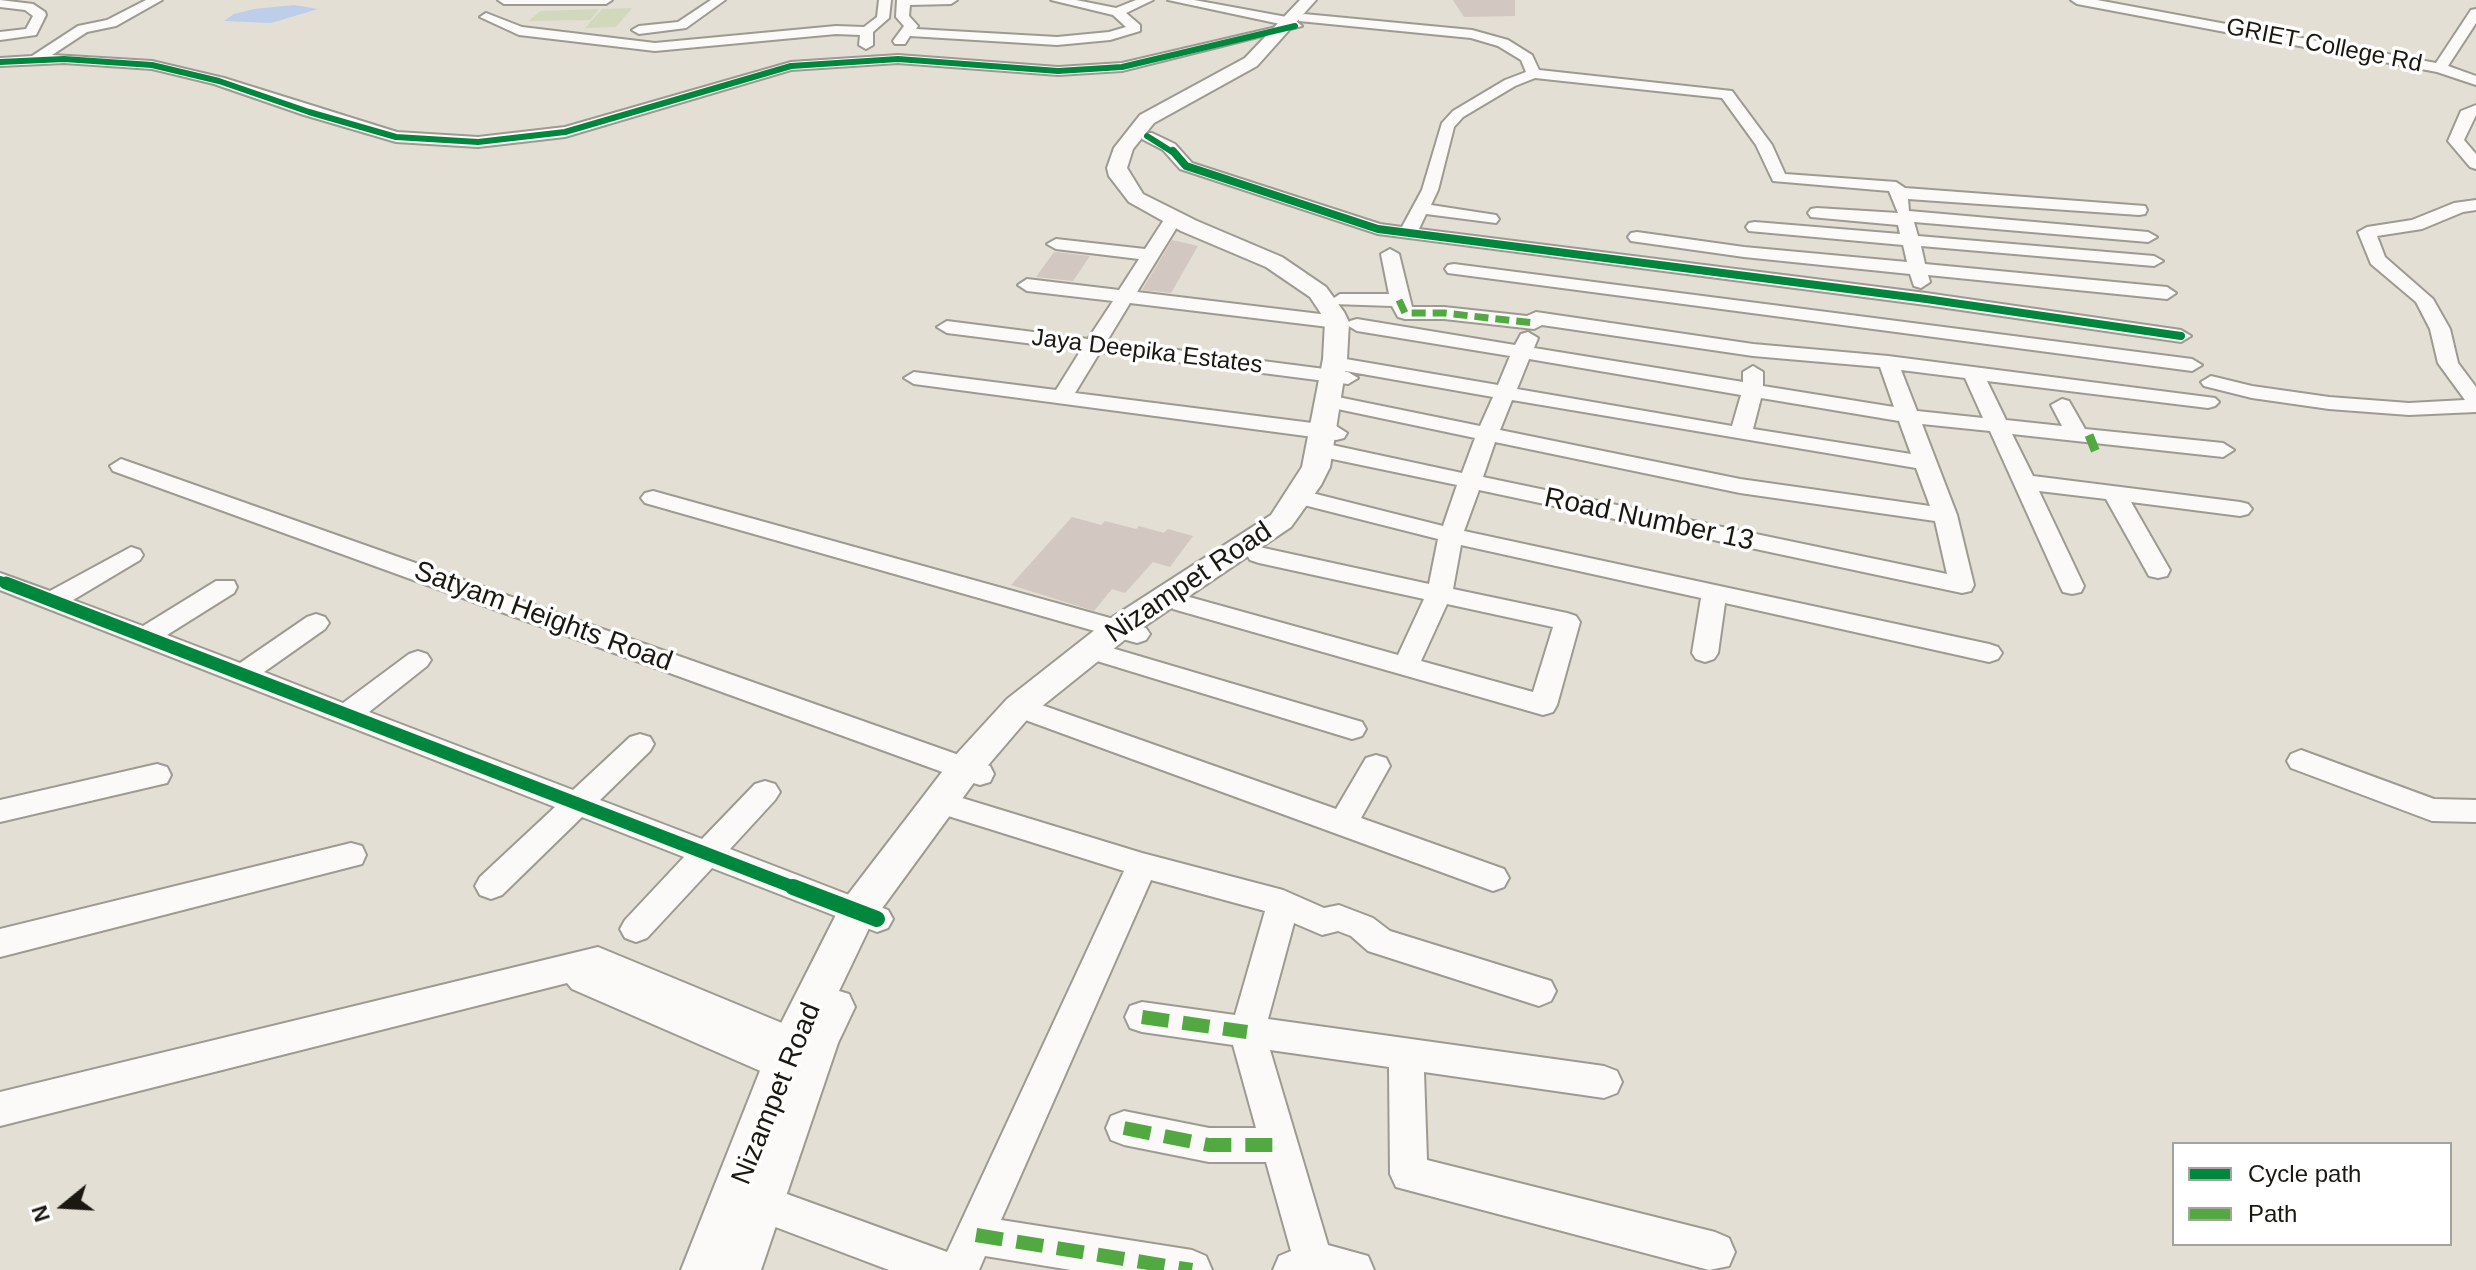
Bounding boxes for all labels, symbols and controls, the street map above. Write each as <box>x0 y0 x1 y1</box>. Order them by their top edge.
street label: GRIET College Rd <box>2224 13 2424 79</box>
street label: Jaya Deepika Estates <box>1030 324 1264 380</box>
street label: Road Number 13 <box>1541 481 1757 559</box>
street label: Nizampet Road <box>1100 515 1278 651</box>
street label: Satyam Heights Road <box>409 555 677 679</box>
street label: Nizampet Road <box>725 998 829 1190</box>
legend <box>2172 1142 2452 1246</box>
text: Cycle path <box>2248 1160 2361 1187</box>
north arrow <box>24 1166 104 1246</box>
text: Path <box>2248 1200 2297 1227</box>
text: N <box>26 1202 55 1225</box>

